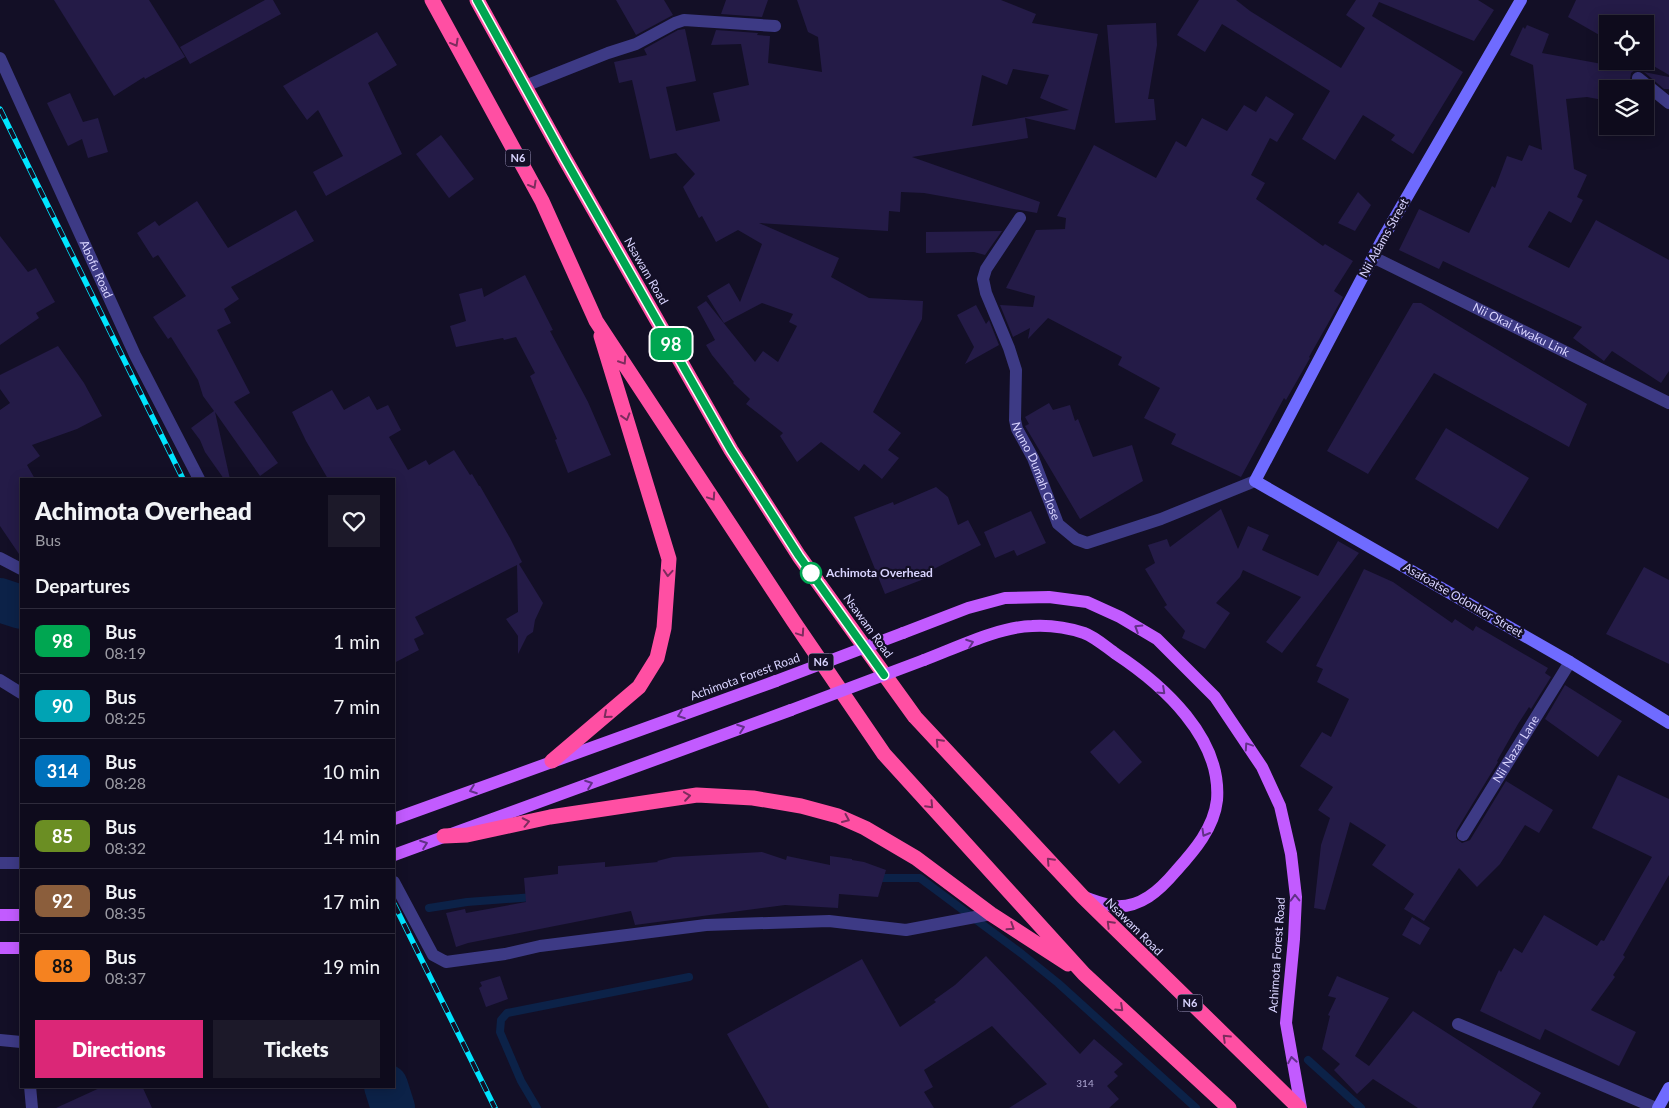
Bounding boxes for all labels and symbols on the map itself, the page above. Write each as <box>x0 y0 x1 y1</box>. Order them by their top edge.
one-way arrow <box>449 37 459 46</box>
road number: N6 <box>506 150 530 167</box>
one-way arrow <box>527 180 537 189</box>
street label: Nii Adams Street <box>1356 195 1412 280</box>
street label: Nsawam Road <box>621 235 672 307</box>
street label: Abofu Road <box>77 238 116 300</box>
street label: Nii Okai Kwaku Link <box>1470 299 1573 360</box>
line badge: 98 <box>648 328 694 360</box>
one-way arrow <box>617 356 626 365</box>
one-way arrow <box>620 413 630 421</box>
street label: Numo Dumah Close <box>1009 420 1064 522</box>
one-way arrow <box>706 491 715 501</box>
street label: Asafoatse Odonkor Street <box>1401 559 1526 640</box>
marker: Achimota Overhead <box>800 562 822 584</box>
place label: Achimota Overhead <box>825 565 933 580</box>
one-way arrow <box>662 570 673 578</box>
street label: Nsawam Road <box>840 591 897 660</box>
one-way arrow <box>1135 624 1144 634</box>
one-way arrow <box>795 628 805 637</box>
one-way arrow <box>965 639 973 649</box>
street label: Achimota Forest Road <box>688 650 802 703</box>
road number: N6 <box>808 654 834 670</box>
one-way arrow <box>1157 685 1166 694</box>
one-way arrow <box>677 709 686 719</box>
one-way arrow <box>604 710 613 718</box>
street label: Nii Nazar Lane <box>1489 712 1542 785</box>
one-way arrow <box>736 724 745 734</box>
one-way arrow <box>936 739 945 748</box>
one-way arrow <box>1244 742 1254 751</box>
one-way arrow <box>584 780 592 790</box>
one-way arrow <box>469 784 478 794</box>
one-way arrow <box>683 791 691 802</box>
one-way arrow <box>924 799 933 808</box>
one-way arrow <box>841 813 850 824</box>
one-way arrow <box>522 817 531 828</box>
one-way arrow <box>1201 828 1211 837</box>
one-way arrow <box>419 840 427 850</box>
one-way arrow <box>1047 858 1056 867</box>
one-way arrow <box>1290 894 1300 902</box>
street label: Nsawam Road <box>1103 895 1166 958</box>
street label: Achimota Forest Road <box>1265 897 1288 1013</box>
one-way arrow <box>1005 921 1015 930</box>
one-way arrow <box>1107 921 1116 930</box>
road number: N6 <box>1178 994 1202 1011</box>
one-way arrow <box>1115 1002 1124 1011</box>
one-way arrow <box>1223 1035 1232 1044</box>
one-way arrow <box>1287 1056 1297 1064</box>
house number: 314 <box>1076 1077 1094 1089</box>

